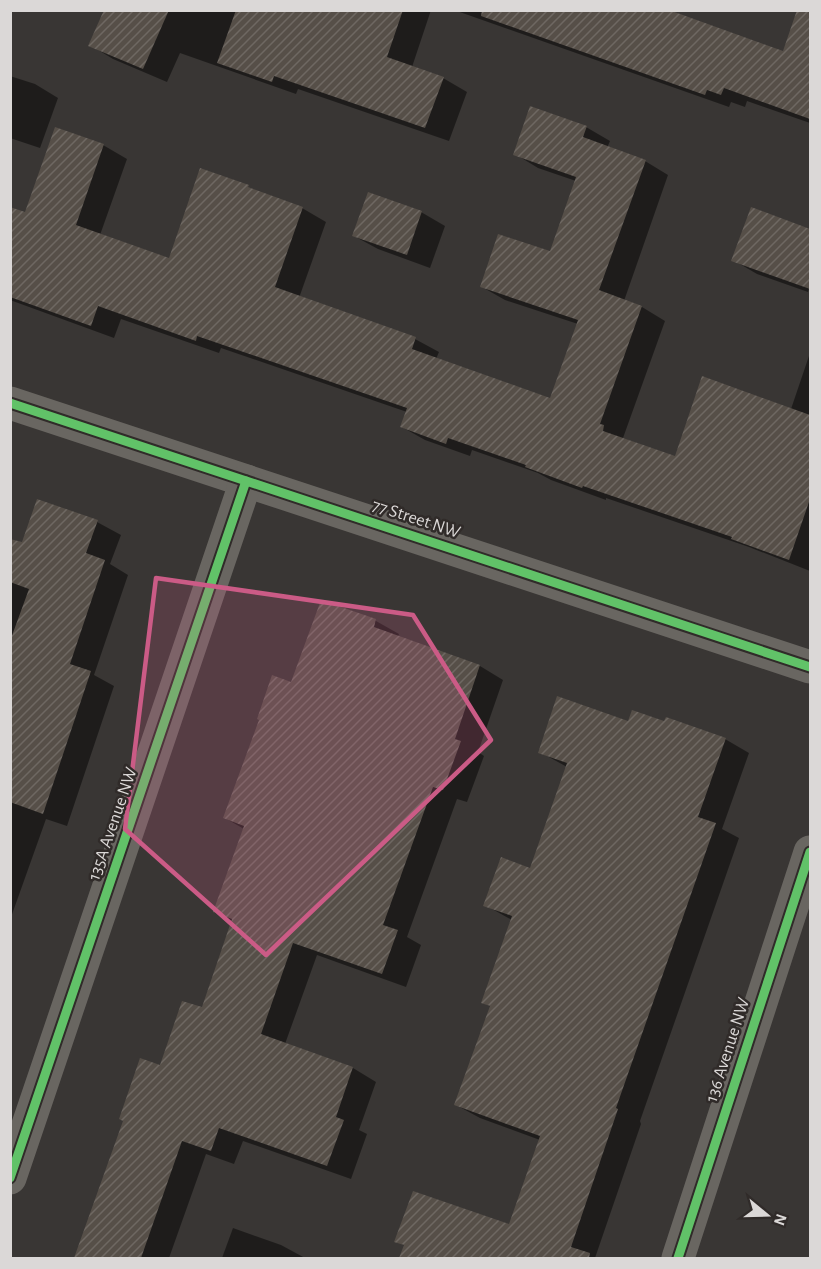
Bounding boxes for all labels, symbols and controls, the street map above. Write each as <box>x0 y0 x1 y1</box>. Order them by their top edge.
street label: 77 Street NW <box>370 496 462 542</box>
street label: 135A Avenue NW <box>85 765 141 883</box>
street label: 136 Avenue NW <box>703 996 753 1104</box>
north arrow <box>737 1185 797 1245</box>
text: N <box>771 1212 790 1227</box>

